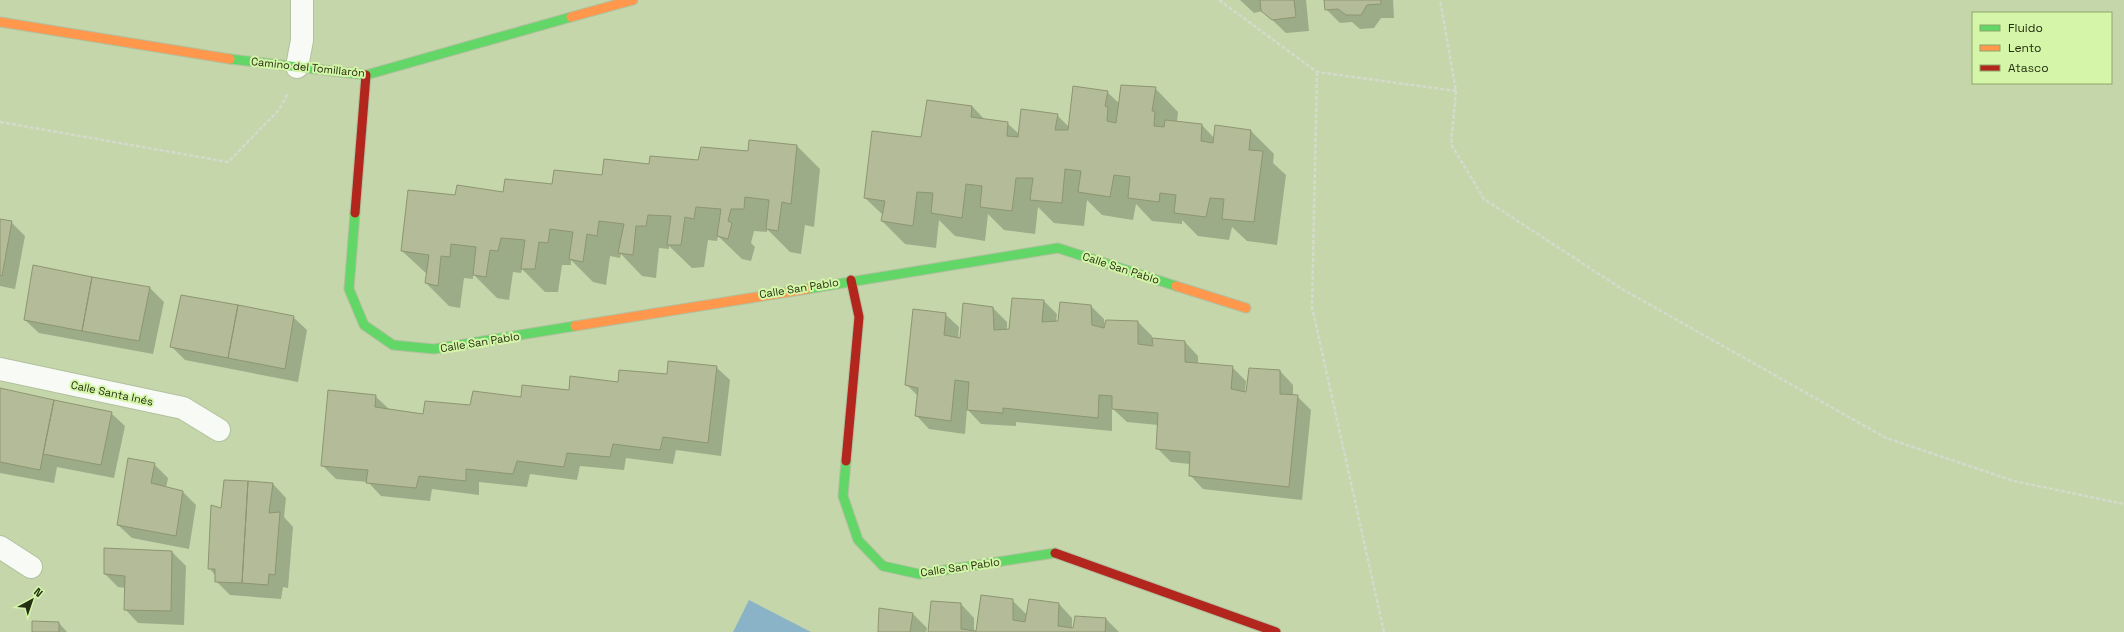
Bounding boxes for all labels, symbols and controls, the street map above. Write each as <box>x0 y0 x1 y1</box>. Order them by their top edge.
legend <box>1972 12 2112 84</box>
text: Fluido <box>2008 20 2043 36</box>
text: Lento <box>2008 40 2042 56</box>
street label: Camino del Tomillarón <box>250 54 366 80</box>
text: Atasco <box>2008 60 2049 76</box>
street label: Calle San Pablo <box>1081 249 1161 287</box>
street label: Calle San Pablo <box>758 275 840 301</box>
street label: Calle San Pablo <box>439 329 521 355</box>
street label: Calle Santa Inés <box>70 377 155 409</box>
street label: Calle San Pablo <box>919 554 1001 580</box>
north arrow <box>12 580 52 620</box>
text: N <box>31 585 46 600</box>

